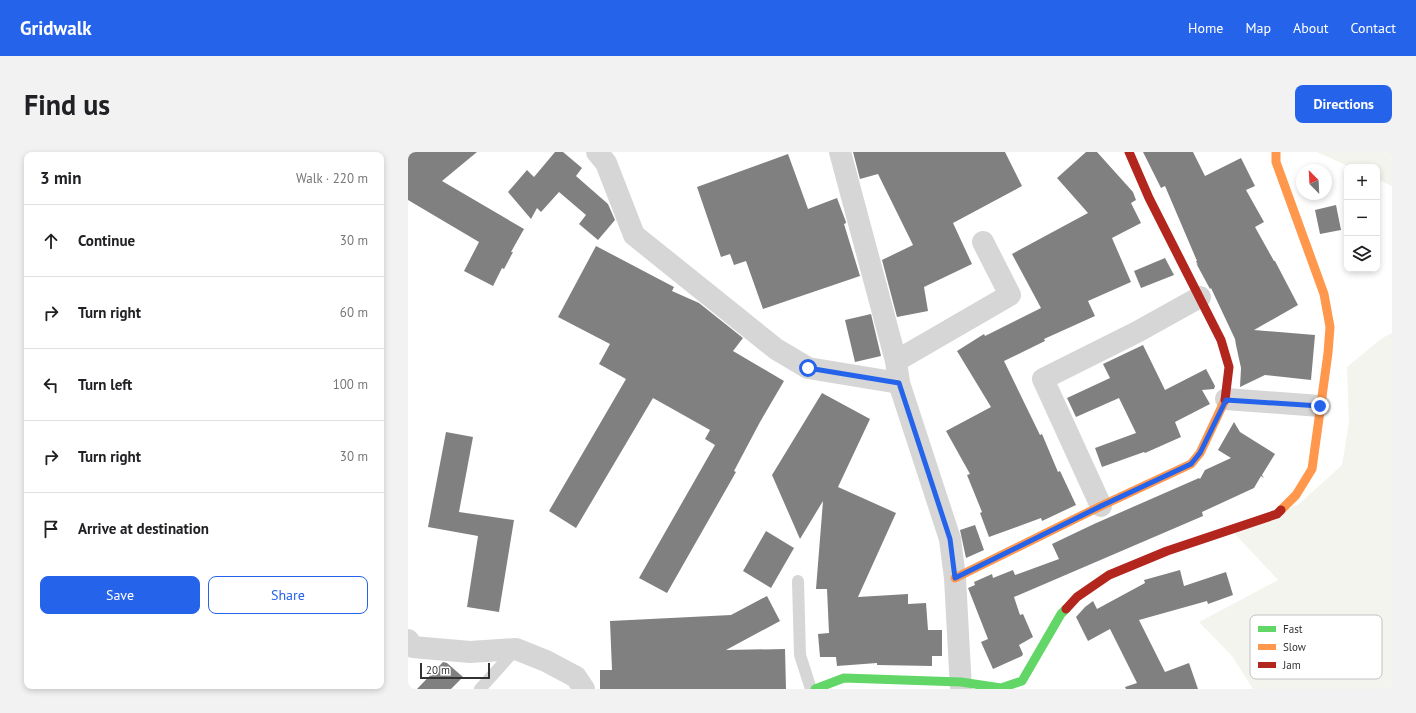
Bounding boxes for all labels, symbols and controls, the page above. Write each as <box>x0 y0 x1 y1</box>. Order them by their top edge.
text: Gridwalk <box>20 16 92 40</box>
text: Home <box>1188 19 1223 37</box>
text: Map <box>1245 19 1271 37</box>
text: About <box>1293 19 1329 37</box>
text: Contact <box>1351 19 1396 37</box>
button: Directions <box>1295 85 1392 123</box>
text: Find us <box>24 86 110 123</box>
north arrow <box>1296 164 1332 200</box>
map controls <box>1344 164 1380 272</box>
button: + <box>1344 164 1380 200</box>
text: 3 min <box>40 167 81 189</box>
text: Walk · 220 m <box>296 170 368 187</box>
button: − <box>1344 200 1380 236</box>
icon: ahead <box>40 230 62 252</box>
text: Continue <box>78 231 135 250</box>
text: 30 m <box>340 232 368 249</box>
button: layers <box>1344 236 1380 272</box>
icon: right <box>40 302 62 324</box>
text: Turn right <box>78 303 141 322</box>
text: 60 m <box>340 304 368 321</box>
route start <box>799 359 817 377</box>
icon: left <box>40 374 62 396</box>
text: Turn left <box>78 375 132 394</box>
text: 100 m <box>333 376 368 393</box>
route end <box>1311 397 1329 415</box>
icon: right <box>40 446 62 468</box>
text: Turn right <box>78 447 141 466</box>
text: 30 m <box>340 448 368 465</box>
icon: arrive <box>40 518 62 540</box>
text: Arrive at destination <box>78 519 209 538</box>
button: Save <box>40 576 200 614</box>
button: Share <box>208 576 368 614</box>
legend <box>1250 615 1382 679</box>
text: Fast <box>1283 622 1303 636</box>
text: Slow <box>1283 640 1306 654</box>
text: Jam <box>1282 658 1301 672</box>
scale bar <box>420 661 490 680</box>
text: 20 m <box>426 663 450 677</box>

